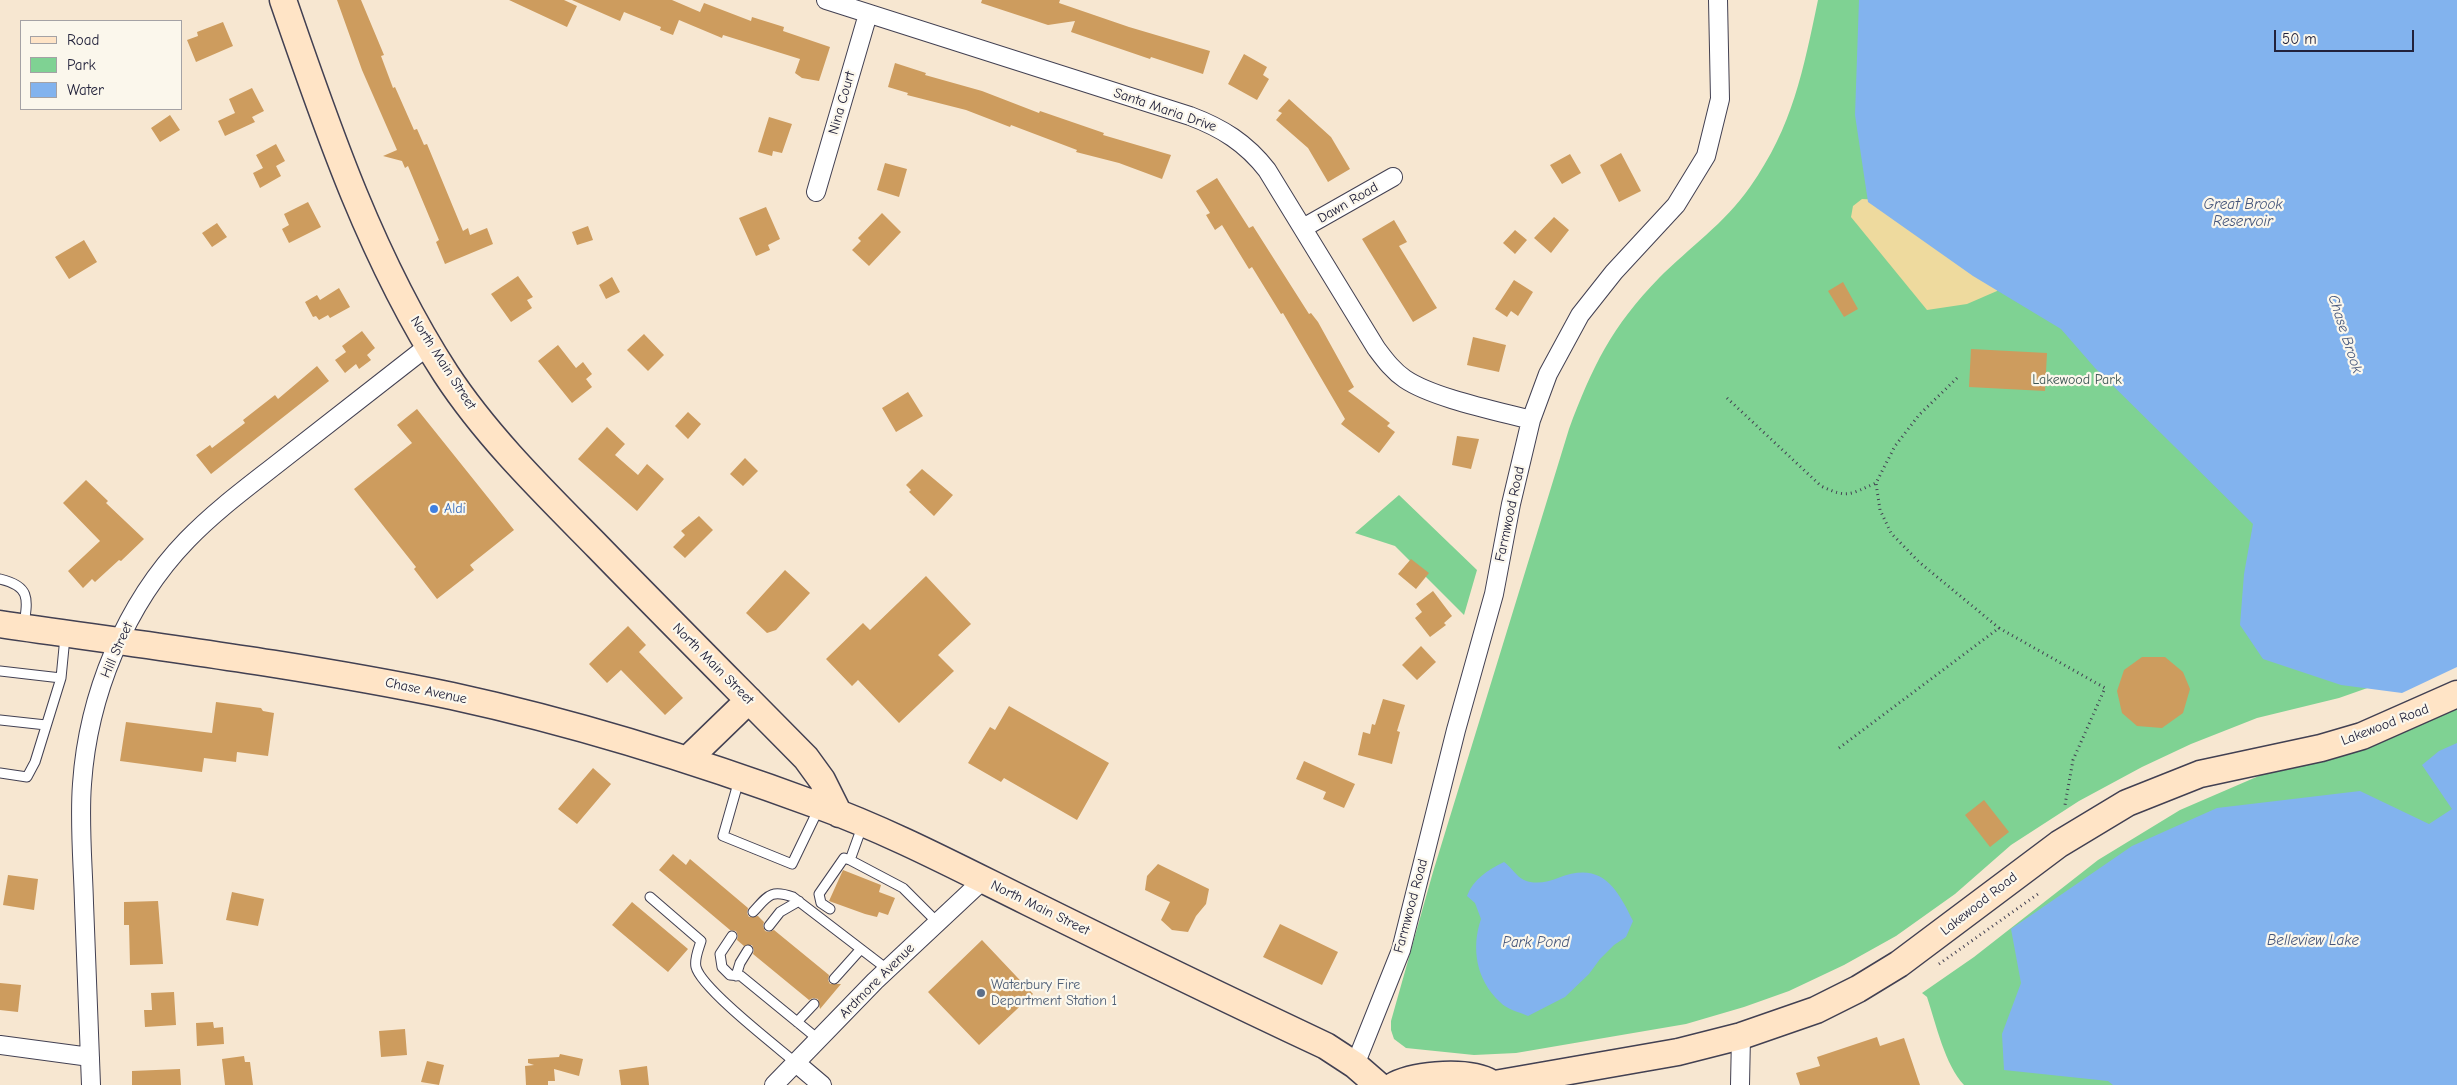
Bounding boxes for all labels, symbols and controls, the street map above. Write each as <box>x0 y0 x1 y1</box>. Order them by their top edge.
legend <box>20 20 182 110</box>
scale bar <box>2277 20 2417 52</box>
text: 50 m <box>2282 30 2317 48</box>
text: Road <box>67 31 99 49</box>
text: Park <box>67 56 96 74</box>
street label: Nina Court <box>825 70 859 136</box>
text: Water <box>67 81 104 99</box>
street label: Santa Maria Drive <box>1111 84 1219 136</box>
street label: Dawn Road <box>1315 179 1381 227</box>
water label: Great Brook Reservoir <box>2203 196 2283 231</box>
water label: Chase Brook <box>2324 292 2366 376</box>
street label: North Main Street <box>407 313 479 413</box>
park label: Lakewood Park <box>2032 372 2122 388</box>
street label: Farmwood Road <box>1492 465 1528 563</box>
place label: Aldi <box>444 501 466 517</box>
marker: Aldi <box>428 503 440 515</box>
street label: Hill Street <box>97 620 137 680</box>
street label: North Main Street <box>669 620 757 708</box>
street label: Chase Avenue <box>383 674 469 708</box>
street label: Lakewood Road <box>2339 701 2431 749</box>
street label: Farmwood Road <box>1390 857 1432 955</box>
street label: Lakewood Road <box>1937 869 2021 939</box>
street label: North Main Street <box>988 877 1092 939</box>
water label: Belleview Lake <box>2267 932 2359 950</box>
water label: Park Pond <box>1503 934 1569 952</box>
street label: Ardmore Avenue <box>836 940 918 1022</box>
place label: Waterbury Fire Department Station 1 <box>991 977 1117 1010</box>
marker: Waterbury Fire Department Station 1 <box>975 987 987 999</box>

